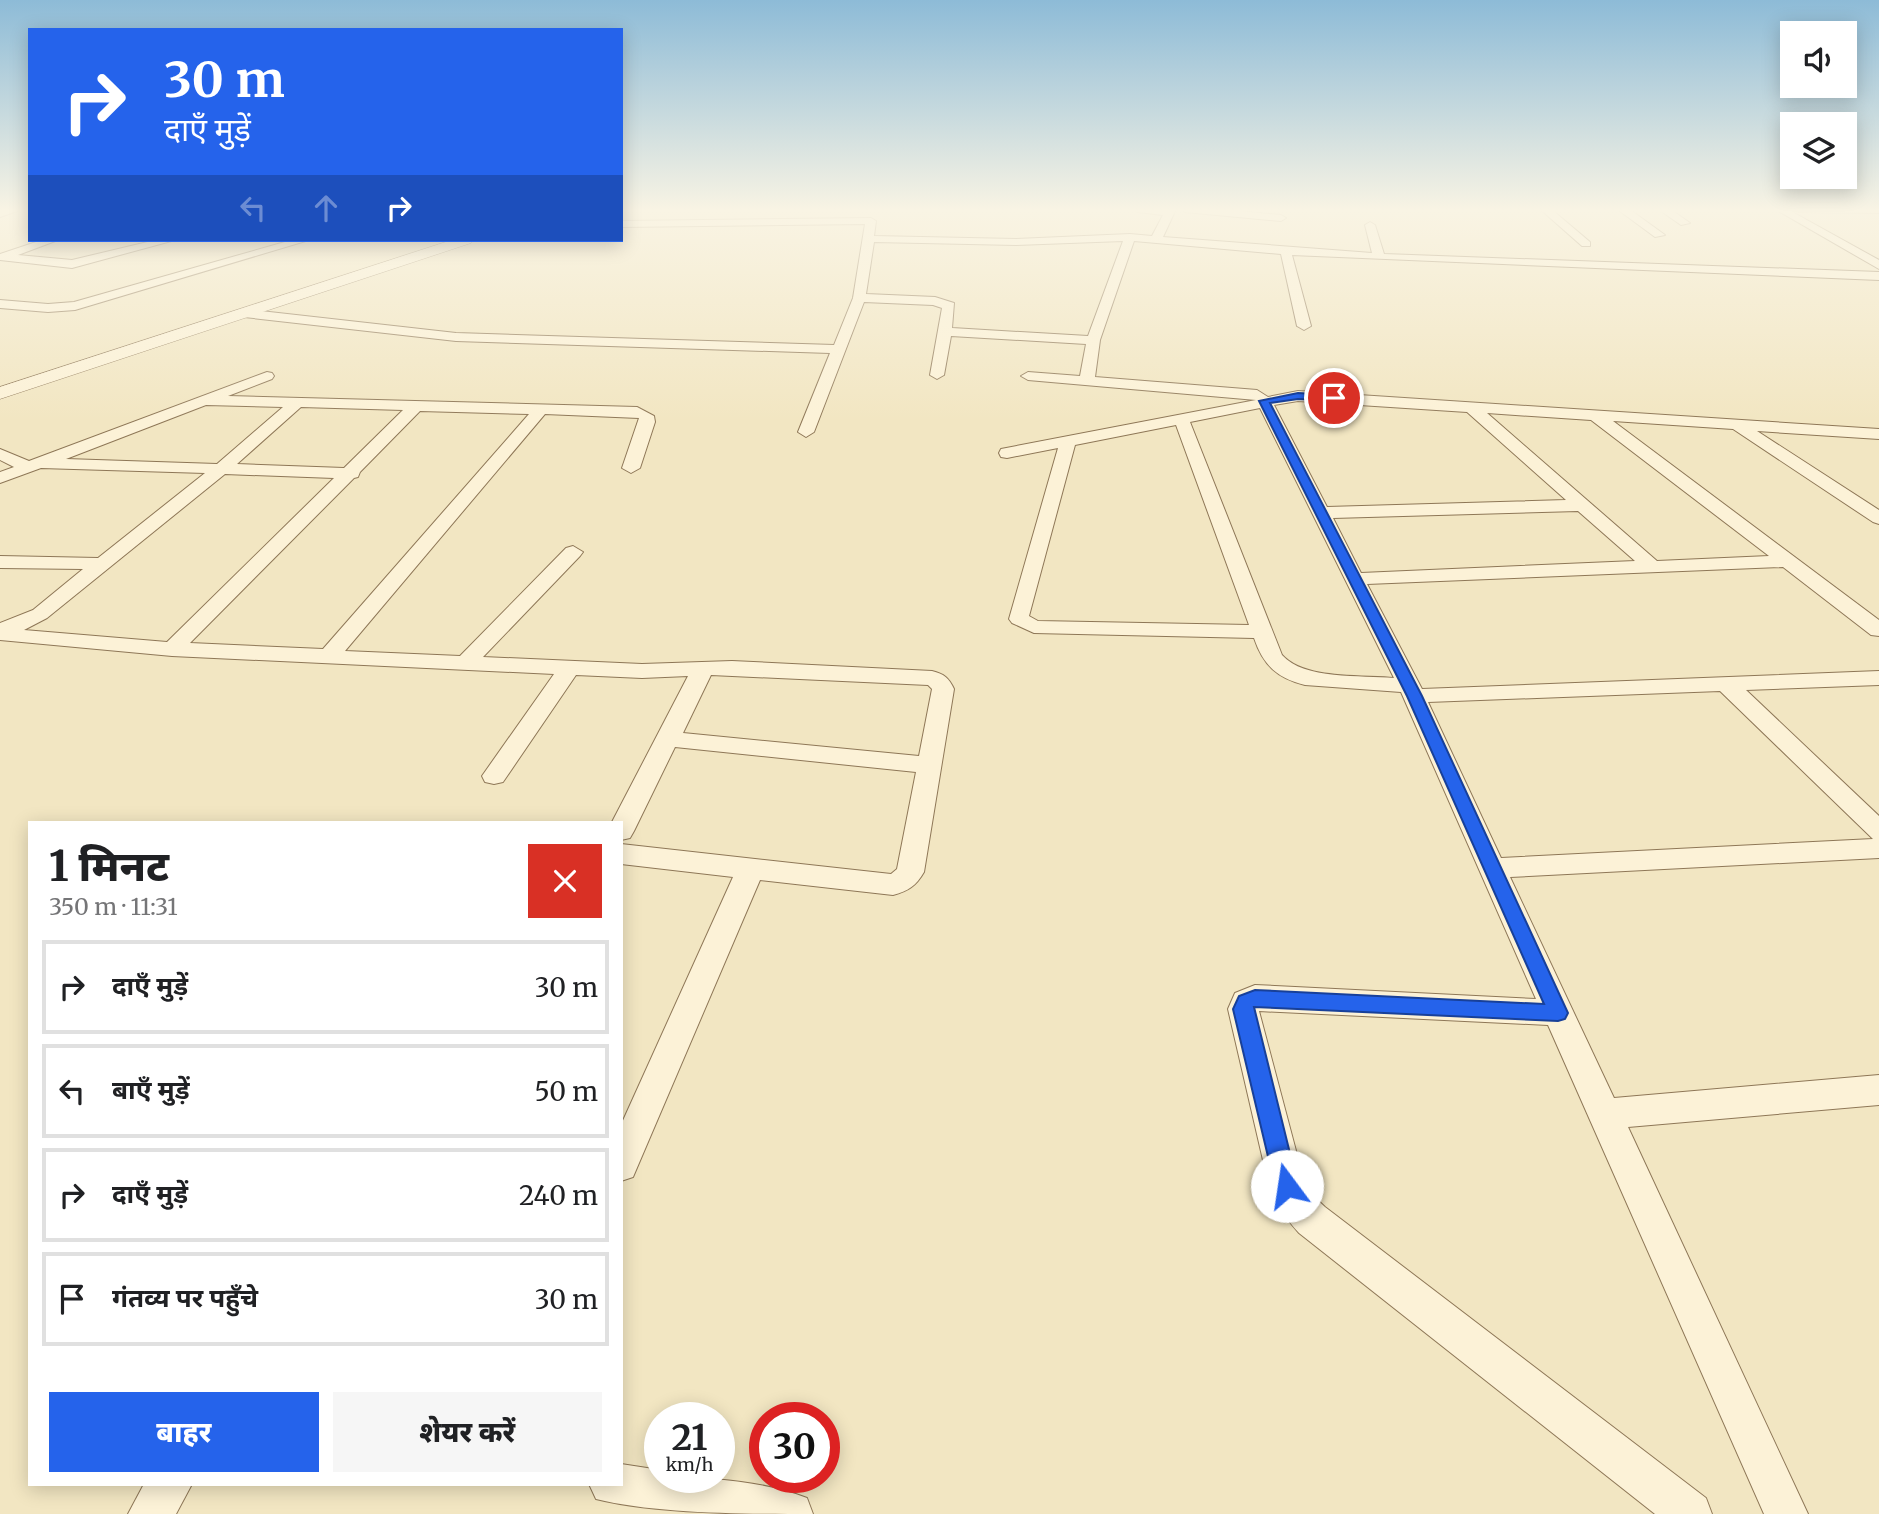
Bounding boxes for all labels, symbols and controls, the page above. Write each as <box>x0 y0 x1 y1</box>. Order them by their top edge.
map controls <box>1780 21 1857 189</box>
button: sound <box>1780 21 1857 98</box>
text: 30 m <box>164 49 285 110</box>
icon: right <box>49 56 140 147</box>
text: दाएँ मुड़ें <box>164 110 251 150</box>
button: layers <box>1780 112 1857 189</box>
icon: left <box>234 189 272 227</box>
icon: ahead <box>307 189 345 227</box>
icon: right <box>380 189 418 227</box>
pin <box>1304 368 1364 428</box>
icon: arrive <box>1315 379 1353 417</box>
text: 1 मिनट <box>49 840 169 892</box>
button: close <box>528 844 602 918</box>
text: 350 m · 11:31 <box>49 892 178 921</box>
icon: right <box>53 968 91 1006</box>
text: दाएँ मुड़ें <box>112 969 188 1002</box>
text: 30 m <box>535 971 598 1004</box>
icon: left <box>53 1072 91 1110</box>
text: बाएँ मुड़ें <box>112 1073 189 1106</box>
text: 50 m <box>534 1075 598 1108</box>
position arrow <box>1250 1149 1324 1223</box>
icon: right <box>53 1176 91 1214</box>
text: दाएँ मुड़ें <box>112 1177 188 1210</box>
text: 240 m <box>519 1179 598 1212</box>
icon: arrive <box>53 1280 91 1318</box>
text: गंतव्य पर पहुँचे <box>112 1281 258 1314</box>
text: 30 m <box>535 1283 598 1316</box>
button: बाहर <box>49 1392 319 1472</box>
button: शेयर करें <box>333 1392 602 1472</box>
speed limit sign: 30 <box>749 1402 840 1493</box>
text: 21 <box>672 1416 707 1460</box>
text: km/h <box>666 1453 713 1476</box>

